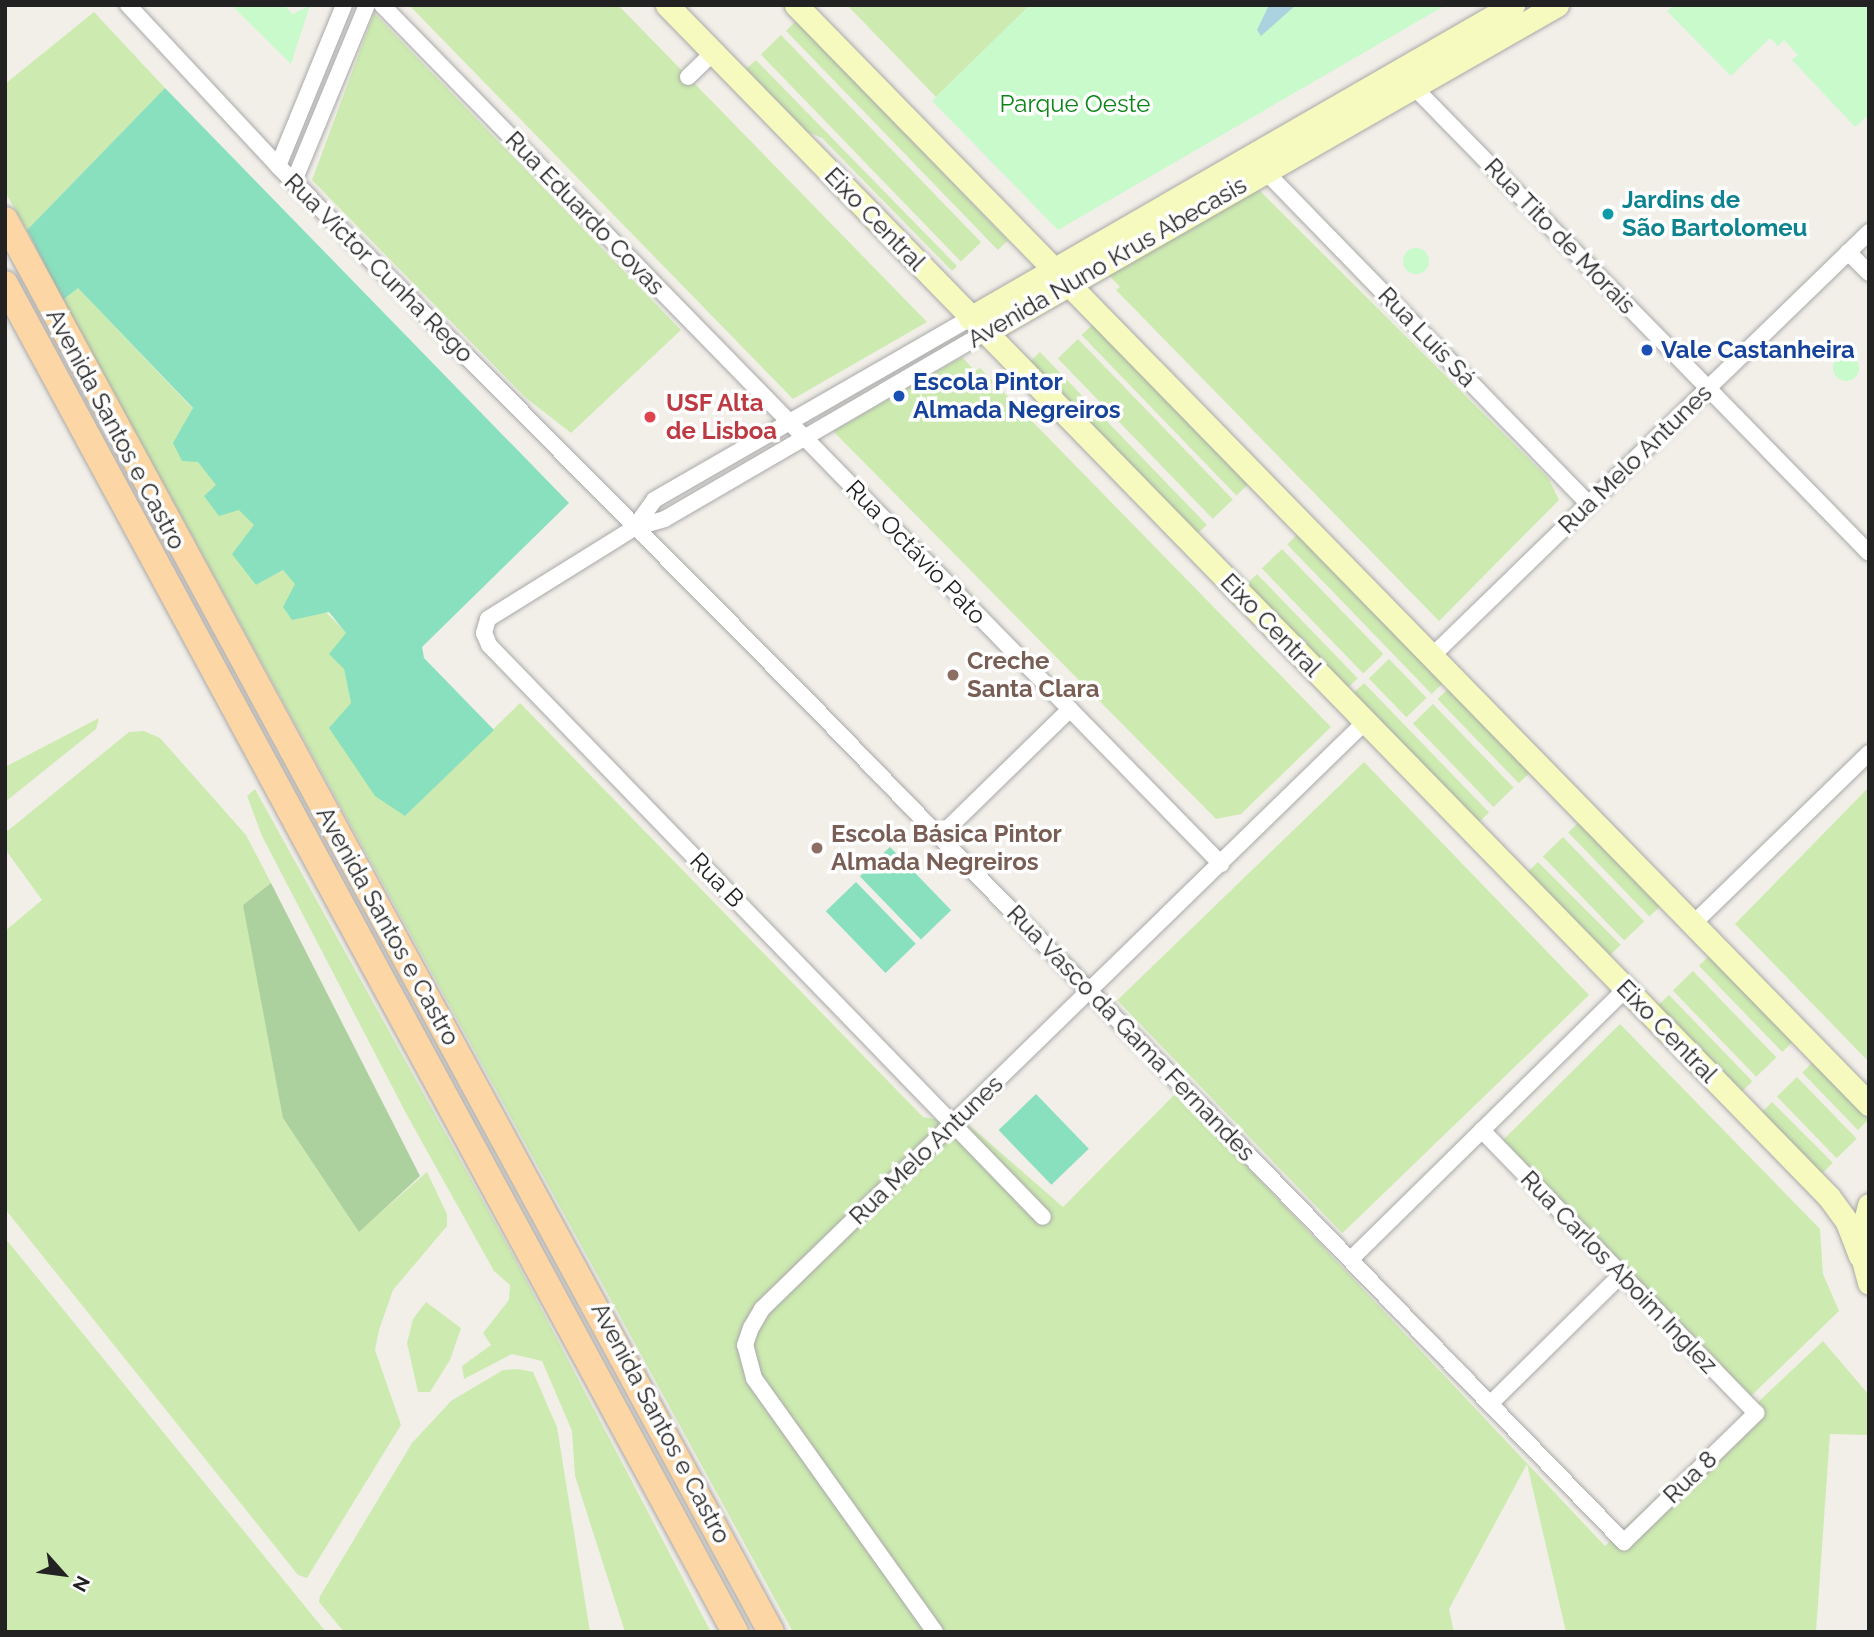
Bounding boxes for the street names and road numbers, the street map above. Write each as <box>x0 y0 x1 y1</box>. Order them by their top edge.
street label: Rua Eduardo Covas <box>500 125 670 301</box>
street label: Rua Tito de Morais <box>1478 152 1642 320</box>
street label: Eixo Central <box>819 161 931 277</box>
street label: Rua Victor Cunha Rego <box>278 167 480 369</box>
street label: Avenida Nuno Krus Abecasis <box>962 170 1252 354</box>
street label: Rua Luís Sá <box>1372 281 1482 393</box>
street label: Avenida Santos e Castro <box>40 304 192 554</box>
street label: Rua Melo Antunes <box>1552 378 1718 540</box>
street label: Rua Octávio Pato <box>840 474 992 630</box>
street label: Eixo Central <box>1215 567 1327 683</box>
street label: Avenida Santos e Castro <box>310 802 466 1050</box>
street label: Rua B <box>684 847 750 913</box>
street label: Rua Vasco da Gama Fernandes <box>1001 899 1261 1167</box>
street label: Eixo Central <box>1611 973 1723 1089</box>
street label: Rua Melo Antunes <box>843 1069 1009 1231</box>
street label: Rua Carlos Aboim Inglez <box>1514 1164 1724 1380</box>
street label: Avenida Santos e Castro <box>585 1298 737 1548</box>
street label: Rua 8 <box>1657 1445 1723 1509</box>

